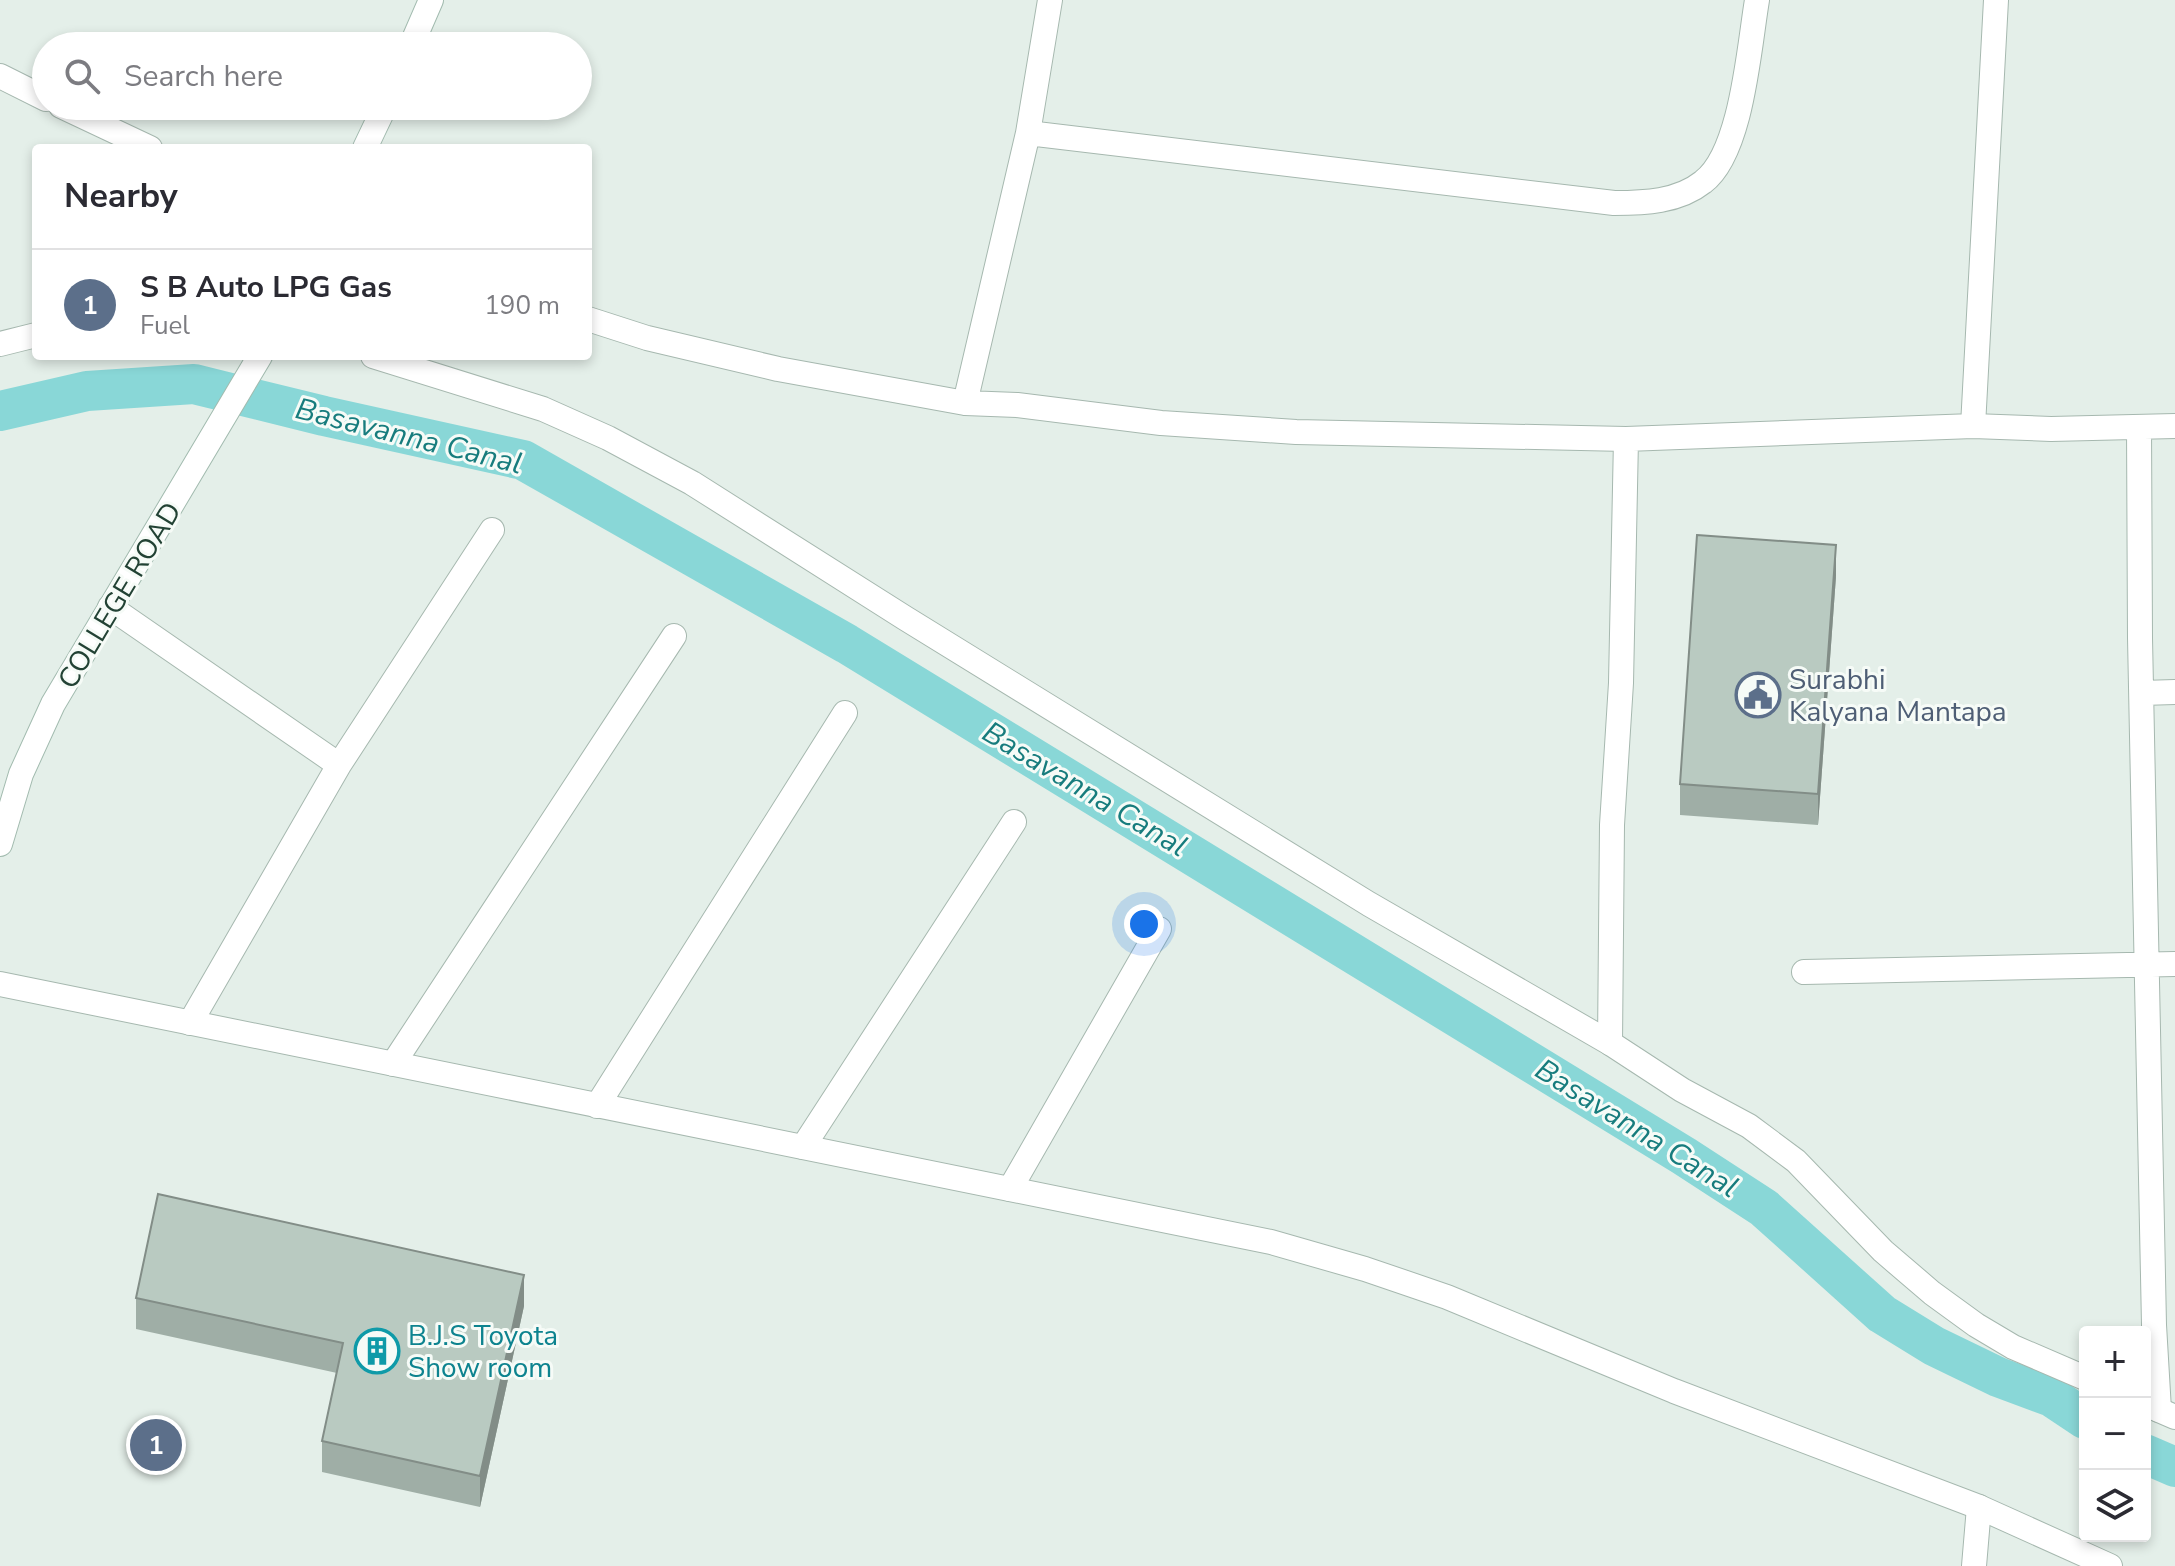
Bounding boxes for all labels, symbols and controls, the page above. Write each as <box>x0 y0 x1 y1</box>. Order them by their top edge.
search box <box>32 32 592 120</box>
icon: search <box>60 54 104 98</box>
text: Search here <box>124 56 283 97</box>
text: Nearby <box>64 173 178 219</box>
text: S B Auto LPG Gas <box>140 267 392 308</box>
text: 1 <box>82 288 98 323</box>
text: 190 m <box>484 288 560 323</box>
text: Fuel <box>140 308 190 343</box>
water label: Basavanna Canal <box>291 388 527 485</box>
street label: COLLEGE ROAD <box>49 495 191 696</box>
place label: Surabhi Kalyana Mantapa <box>1789 661 2007 731</box>
public building icon: Surabhi Kalyana Mantapa <box>1734 671 1782 719</box>
water label: Basavanna Canal <box>975 712 1195 867</box>
your location <box>1124 904 1164 944</box>
water label: Basavanna Canal <box>1527 1049 1746 1207</box>
place label: B.J.S Toyota Show room <box>408 1317 558 1387</box>
map controls <box>2079 1326 2151 1542</box>
button: + <box>2079 1326 2151 1398</box>
building icon: B.J.S Toyota Show room <box>353 1327 401 1375</box>
button: − <box>2079 1398 2151 1470</box>
pin: 1 <box>130 1415 182 1475</box>
button: layers <box>2079 1470 2151 1542</box>

